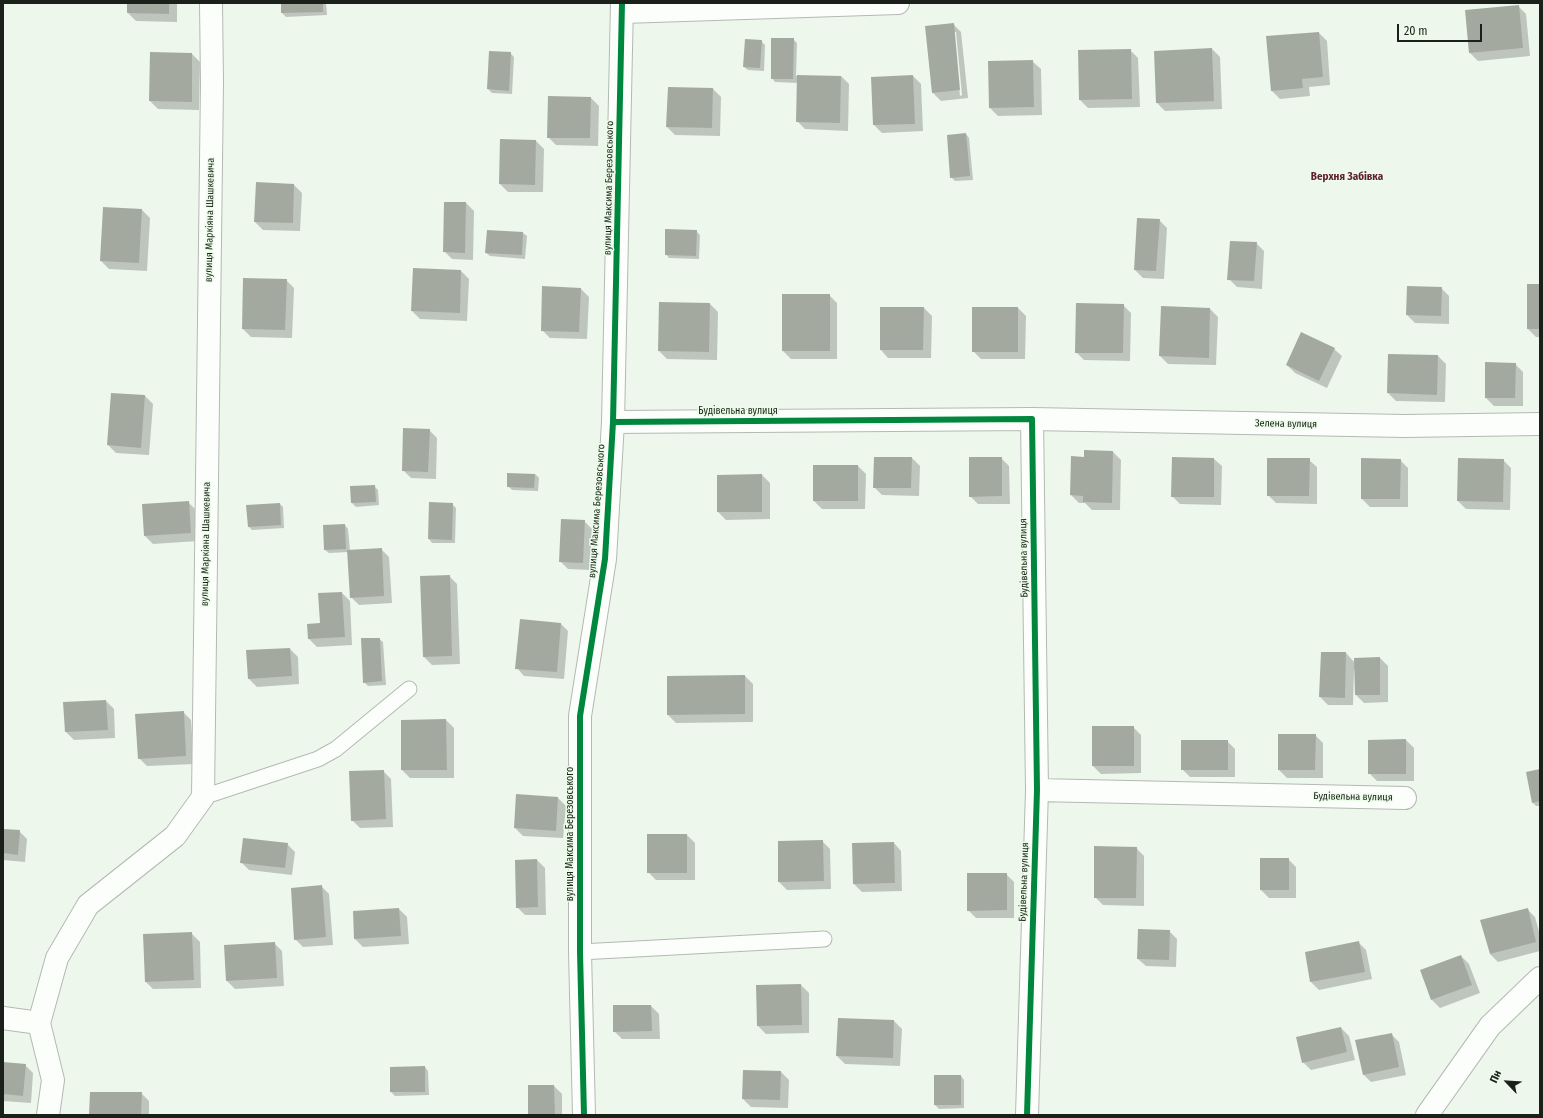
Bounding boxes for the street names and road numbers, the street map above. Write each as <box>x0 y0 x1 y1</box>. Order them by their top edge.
street label: вулиця Максима Березовського <box>602 121 616 255</box>
street label: вулиця Маркіяна Шашкевича <box>203 158 217 282</box>
street label: Будівельна вулиця <box>698 405 778 417</box>
street label: Зелена вулиця <box>1255 417 1317 431</box>
street label: вулиця Максима Березовського <box>586 444 608 578</box>
street label: вулиця Маркіяна Шашкевича <box>199 482 213 606</box>
street label: Будівельна вулиця <box>1017 518 1031 598</box>
street label: вулиця Максима Березовського <box>564 767 576 901</box>
street label: Будівельна вулиця <box>1313 790 1393 804</box>
street label: Будівельна вулиця <box>1017 842 1031 922</box>

